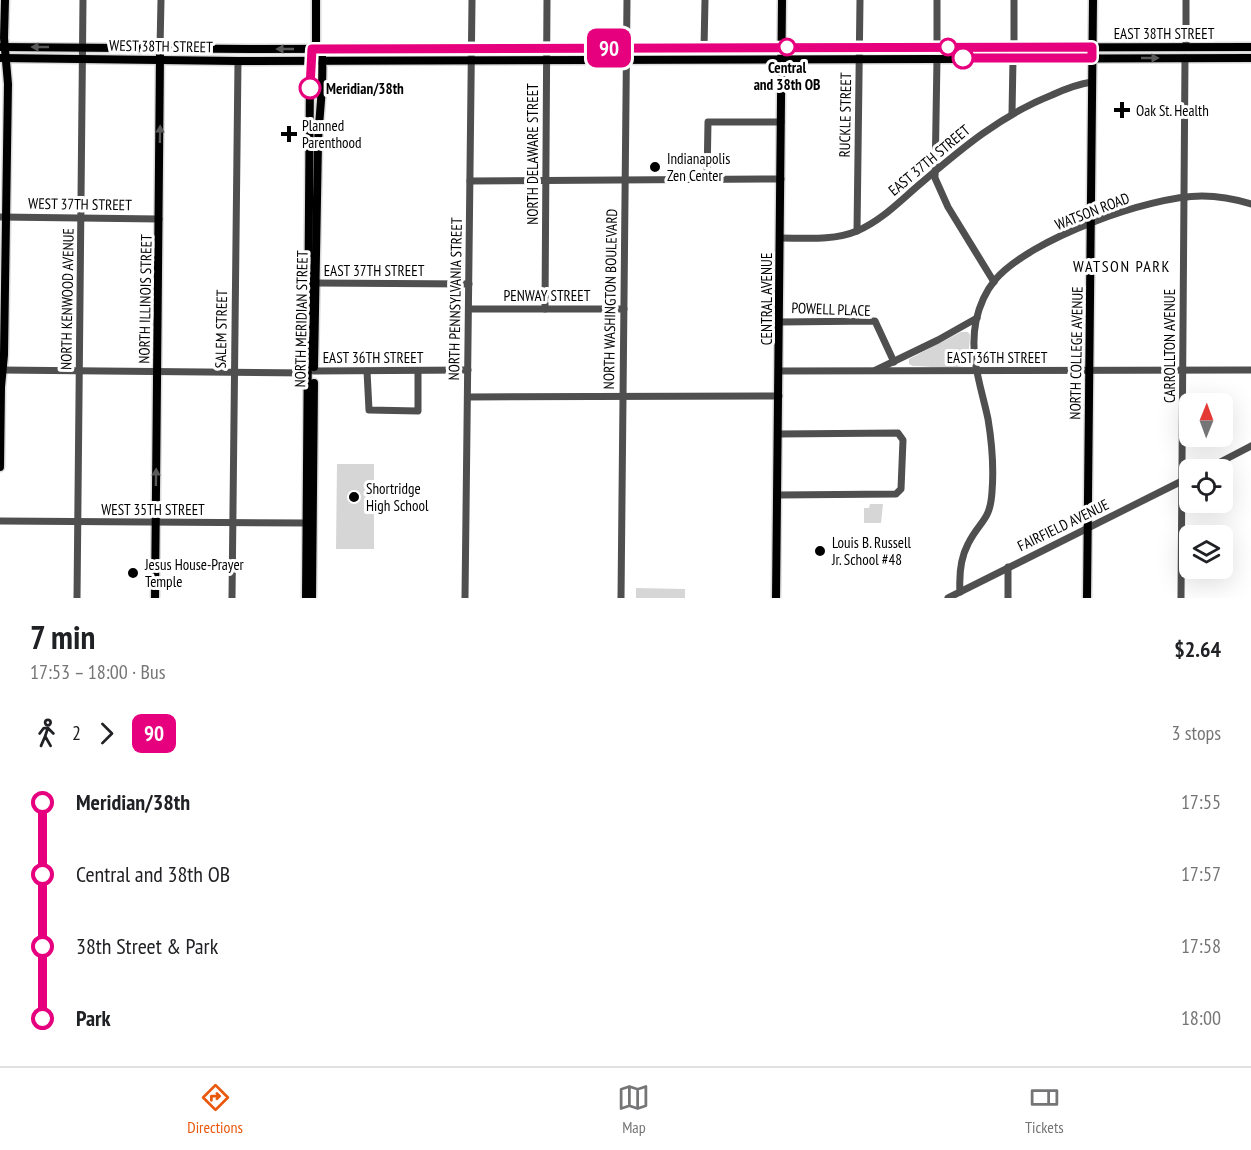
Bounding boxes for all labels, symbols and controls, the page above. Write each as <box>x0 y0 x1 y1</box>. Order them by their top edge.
street label: EAST 38TH STREET <box>1114 24 1215 43</box>
line badge: 90 <box>582 28 636 68</box>
text: 90 <box>599 35 619 62</box>
street label: WEST 38TH STREET <box>109 36 213 56</box>
marker: Central and 38th OB <box>778 38 796 56</box>
unlabelled marker <box>939 38 957 56</box>
one-way arrow <box>30 42 49 52</box>
one-way arrow <box>275 44 294 54</box>
unlabelled marker <box>952 47 974 69</box>
one-way arrow <box>1141 53 1160 63</box>
place label: Central and 38th OB <box>754 58 820 94</box>
street label: RUCKLE STREET <box>835 72 855 158</box>
marker: Meridian/38th <box>299 77 321 99</box>
place label: Meridian/38th <box>326 79 404 98</box>
street label: NORTH DELAWARE STREET <box>523 83 542 225</box>
marker: Oak St. Health <box>1113 101 1131 119</box>
place label: Oak St. Health <box>1136 101 1209 120</box>
place label: Planned Parenthood <box>302 116 361 152</box>
street label: EAST 37TH STREET <box>884 120 974 200</box>
one-way arrow <box>155 124 165 143</box>
marker: Planned Parenthood <box>280 125 298 143</box>
place label: Indianapolis Zen Center <box>667 149 730 185</box>
marker: Indianapolis Zen Center <box>648 160 662 174</box>
street label: WATSON ROAD <box>1052 188 1132 234</box>
street label: WEST 37TH STREET <box>28 194 132 214</box>
street label: NORTH WASHINGTON BOULEVARD <box>599 208 621 389</box>
street label: NORTH PENNSYLVANIA STREET <box>444 217 466 381</box>
street label: NORTH KENWOOD AVENUE <box>56 228 78 370</box>
street label: NORTH ILLINOIS STREET <box>134 234 156 364</box>
street label: NORTH MERIDIAN STREET <box>290 250 312 388</box>
street label: CENTRAL AVENUE <box>757 253 776 345</box>
district label: WATSON PARK <box>1073 256 1171 276</box>
street label: EAST 37TH STREET <box>324 261 425 280</box>
street label: PENWAY STREET <box>504 286 591 305</box>
street label: NORTH COLLEGE AVENUE <box>1065 286 1087 420</box>
street label: SALEM STREET <box>211 289 231 369</box>
street label: CARROLLTON AVENUE <box>1160 289 1179 403</box>
street label: POWELL PLACE <box>791 298 871 320</box>
street label: EAST 36TH STREET <box>323 348 424 367</box>
street label: EAST 36TH STREET <box>947 348 1048 367</box>
north arrow <box>1179 393 1233 447</box>
map controls <box>1179 393 1233 579</box>
button: locate <box>1179 459 1233 513</box>
one-way arrow <box>151 467 161 486</box>
place label: Shortridge High School <box>366 479 429 515</box>
marker: Shortridge High School <box>347 490 361 504</box>
street label: FAIRFIELD AVENUE <box>1014 495 1112 555</box>
street label: WEST 35TH STREET <box>101 500 205 519</box>
button: layers <box>1179 525 1233 579</box>
place label: Louis B. Russell Jr. School #48 <box>831 533 912 569</box>
marker: Louis B. Russell Jr. School #48 <box>813 544 827 558</box>
place label: Jesus House-Prayer Temple <box>144 555 245 591</box>
marker: Jesus House-Prayer Temple <box>126 566 140 580</box>
text: 7 min <box>30 615 95 658</box>
text: $2.64 <box>1174 635 1221 663</box>
text: 17:53 – 18:00 · Bus <box>30 659 165 685</box>
icon: walk <box>30 717 63 750</box>
icon: forward <box>90 717 123 750</box>
text: 2 <box>72 720 81 746</box>
text: 90 <box>144 720 164 747</box>
text: 3 stops <box>1172 720 1221 746</box>
text: Meridian/38th <box>76 788 190 816</box>
text: 17:55 <box>1181 789 1221 815</box>
text: Central and 38th OB <box>76 860 230 888</box>
text: 17:57 <box>1181 861 1221 887</box>
text: 38th Street & Park <box>76 932 218 960</box>
text: 17:58 <box>1181 933 1221 959</box>
text: Park <box>76 1004 111 1032</box>
text: 18:00 <box>1181 1005 1221 1031</box>
tab: Directions <box>187 1081 243 1137</box>
tab: Map <box>617 1081 650 1137</box>
tab: Tickets <box>1025 1081 1064 1137</box>

